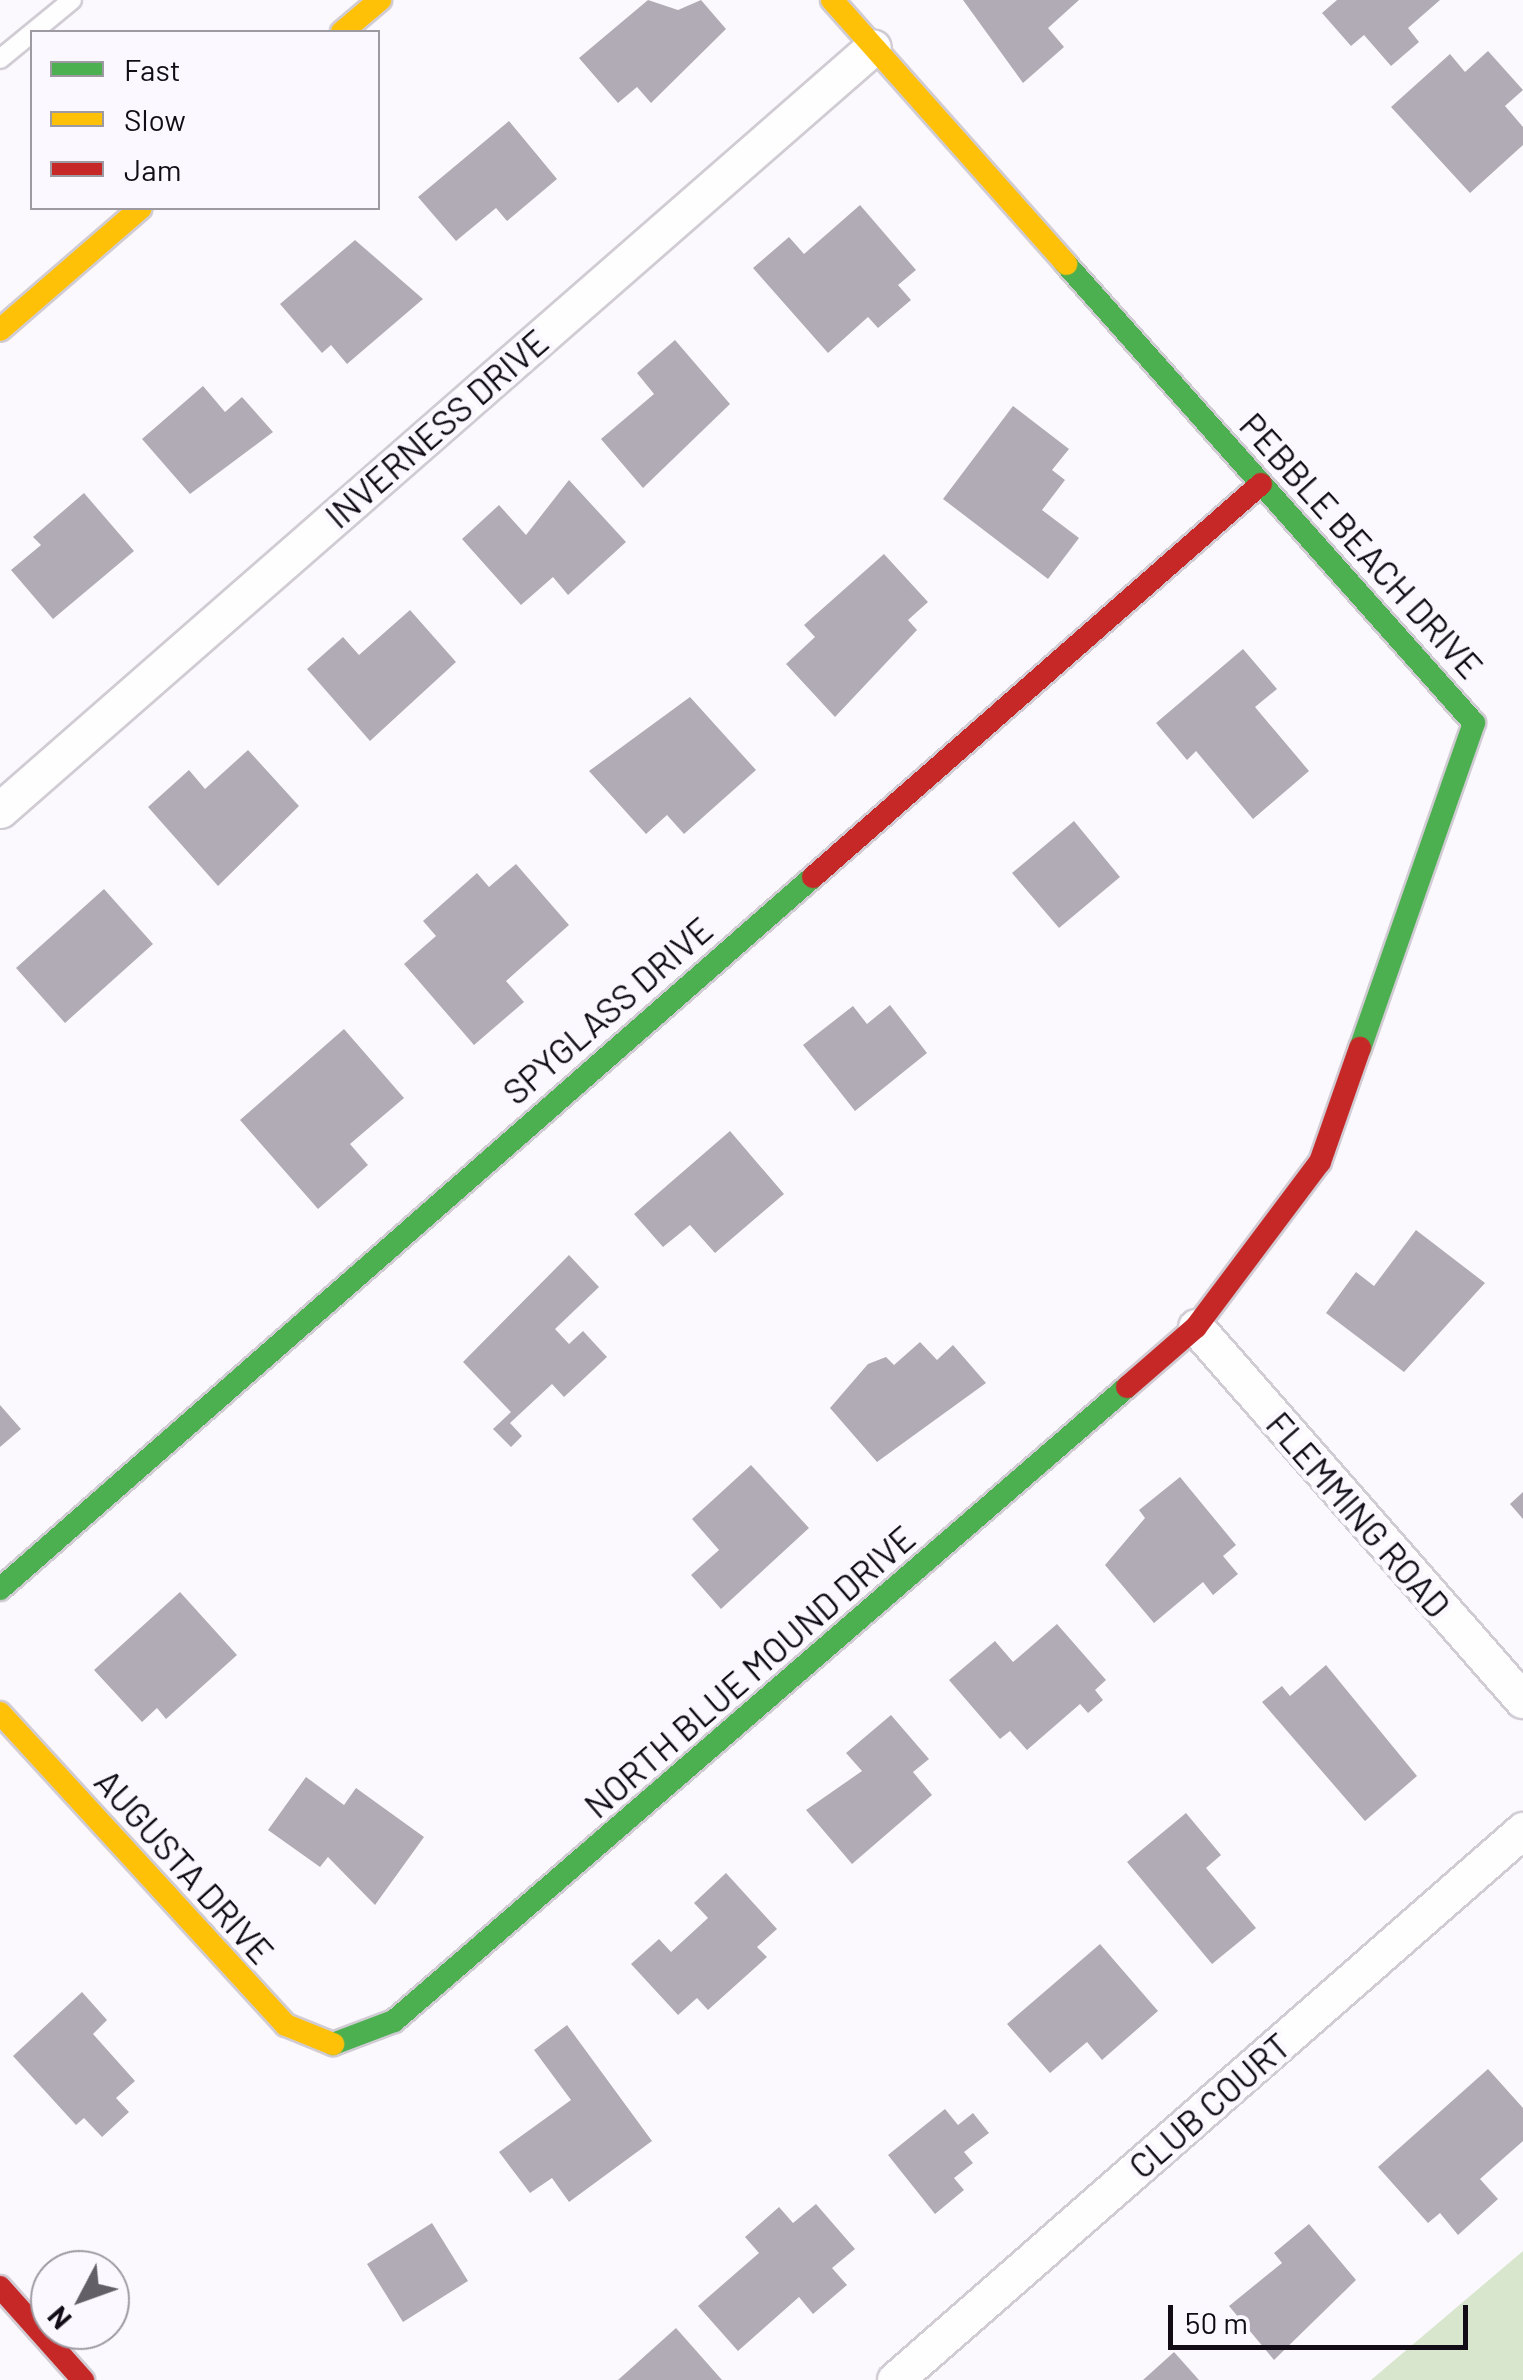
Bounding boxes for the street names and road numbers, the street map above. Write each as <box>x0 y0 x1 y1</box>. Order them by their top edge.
street label: INVERNESS DRIVE <box>316 320 556 536</box>
street label: PEBBLE BEACH DRIVE <box>1232 404 1492 686</box>
street label: SPYGLASS DRIVE <box>494 908 720 1112</box>
street label: FLEMMING ROAD <box>1258 1403 1460 1625</box>
street label: NORTH BLUE MOUND DRIVE <box>575 1516 923 1826</box>
street label: AUGUSTA DRIVE <box>87 1760 283 1972</box>
street label: CLUB COURT <box>1120 2024 1298 2186</box>

